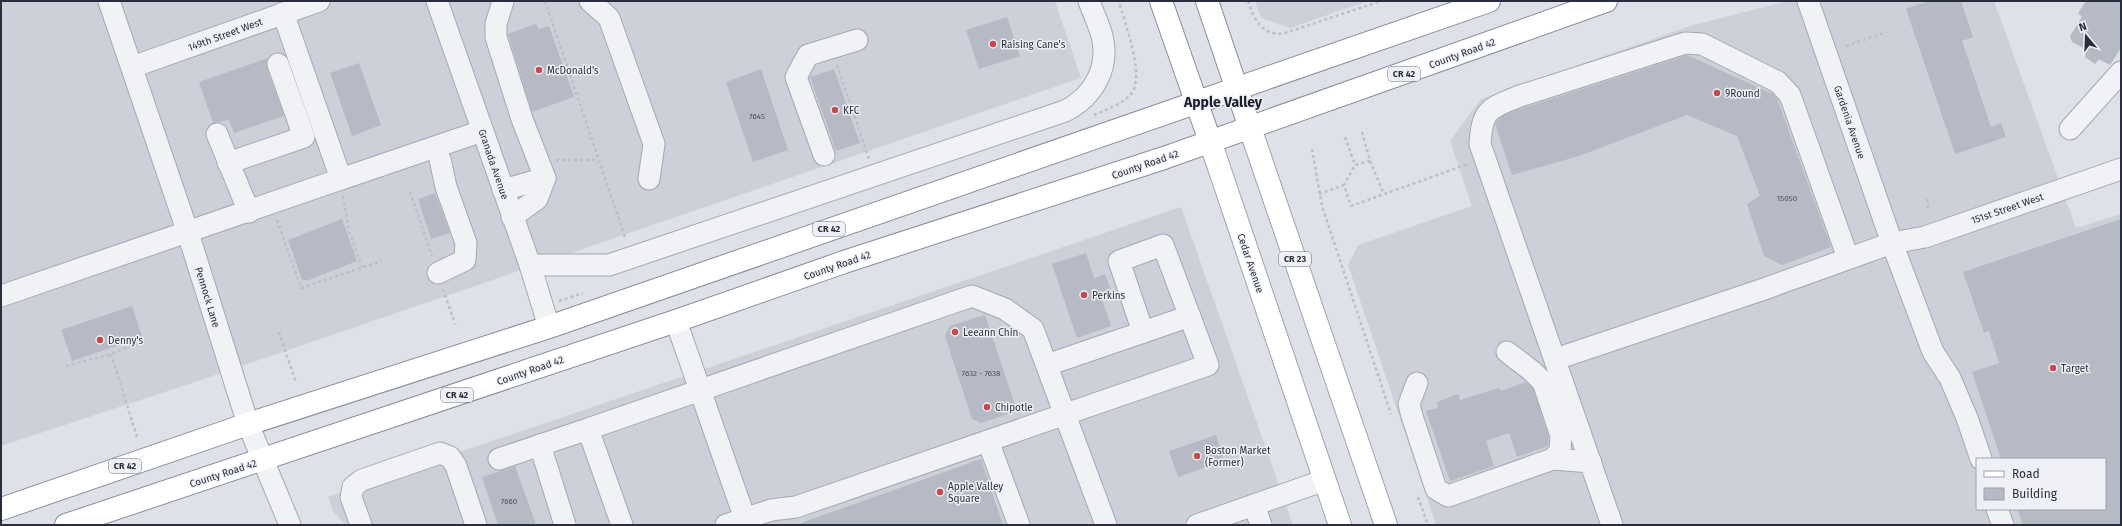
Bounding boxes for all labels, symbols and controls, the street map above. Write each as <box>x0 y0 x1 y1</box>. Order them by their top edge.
street label: 149th Street West <box>186 16 265 54</box>
north arrow <box>2066 16 2106 56</box>
text: N <box>2077 20 2088 34</box>
street label: County Road 42 <box>1427 36 1497 72</box>
marker: Raising Cane's <box>988 39 998 49</box>
place label: Raising Cane's <box>1001 39 1066 51</box>
marker: McDonald's <box>534 65 544 75</box>
place label: McDonald's <box>547 65 599 77</box>
road number: CR 42 <box>1388 67 1420 81</box>
street label: Gardenia Avenue <box>1831 84 1867 161</box>
marker: 9Round <box>1712 88 1722 98</box>
place label: 9Round <box>1725 88 1760 100</box>
district label: Apple Valley <box>1183 94 1263 111</box>
marker: KFC <box>830 105 840 115</box>
place label: KFC <box>843 105 860 117</box>
house number: 7645 <box>749 112 765 121</box>
street label: Granada Avenue <box>475 127 511 201</box>
street label: County Road 42 <box>1110 148 1180 182</box>
street label: 151st Street West <box>1970 191 2045 227</box>
house number: 15050 <box>1777 194 1798 203</box>
road number: CR 42 <box>813 222 845 236</box>
street label: Cedar Avenue <box>1234 232 1266 295</box>
street label: County Road 42 <box>802 249 872 283</box>
road number: CR 23 <box>1279 252 1311 266</box>
street label: Pennock Lane <box>192 266 222 329</box>
marker: Perkins <box>1079 290 1089 300</box>
place label: Perkins <box>1092 290 1126 302</box>
marker: Leeann Chin <box>950 327 960 337</box>
place label: Leeann Chin <box>963 327 1018 339</box>
marker: Denny's <box>95 335 105 345</box>
place label: Denny's <box>108 335 144 347</box>
street label: County Road 42 <box>495 354 565 388</box>
marker: Target <box>2048 363 2058 373</box>
place label: Target <box>2061 363 2089 375</box>
house number: 7632 - 7638 <box>962 369 1001 378</box>
road number: CR 42 <box>441 388 473 402</box>
marker: Chipotle <box>982 402 992 412</box>
place label: Chipotle <box>995 402 1033 414</box>
place label: Boston Market (Former) <box>1205 445 1271 469</box>
marker: Boston Market (Former) <box>1192 451 1202 461</box>
street label: County Road 42 <box>188 457 258 490</box>
legend <box>1976 458 2106 510</box>
road number: CR 42 <box>109 459 141 473</box>
text: Road <box>2012 467 2040 481</box>
place label: Apple Valley Square <box>948 481 1003 505</box>
marker: Apple Valley Square <box>935 487 945 497</box>
text: Building <box>2012 487 2058 501</box>
house number: 7660 <box>501 497 518 506</box>

